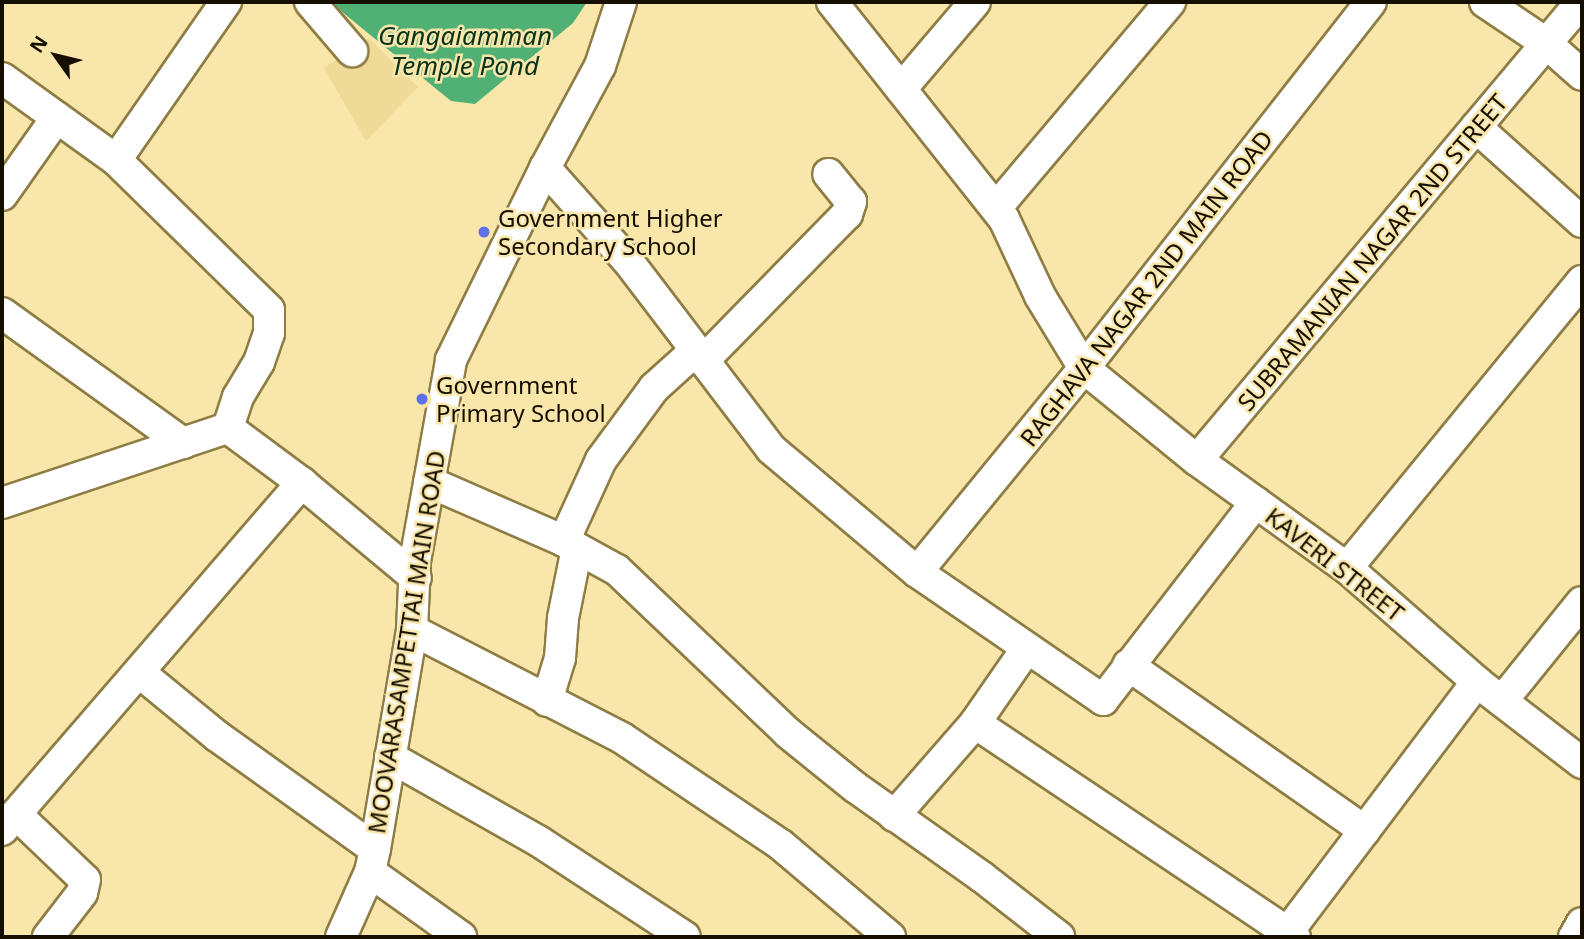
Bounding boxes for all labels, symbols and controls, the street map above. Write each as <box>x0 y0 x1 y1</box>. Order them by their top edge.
water label: Gangaiamman Temple Pond <box>378 20 552 82</box>
north arrow <box>21 21 91 91</box>
text: N <box>23 31 54 58</box>
street label: SUBRAMANIAN NAGAR 2ND STREET <box>1231 88 1513 416</box>
street label: RAGHAVA NAGAR 2ND MAIN ROAD <box>1014 124 1278 452</box>
place label: Government Higher Secondary School <box>498 204 723 260</box>
marker: Government Higher Secondary School <box>476 224 492 240</box>
place label: Government Primary School <box>436 371 606 427</box>
marker: Government Primary School <box>414 391 430 407</box>
street label: MOOVARASAMPETTAI MAIN ROAD <box>361 449 451 835</box>
street label: KAVERI STREET <box>1260 501 1410 627</box>

